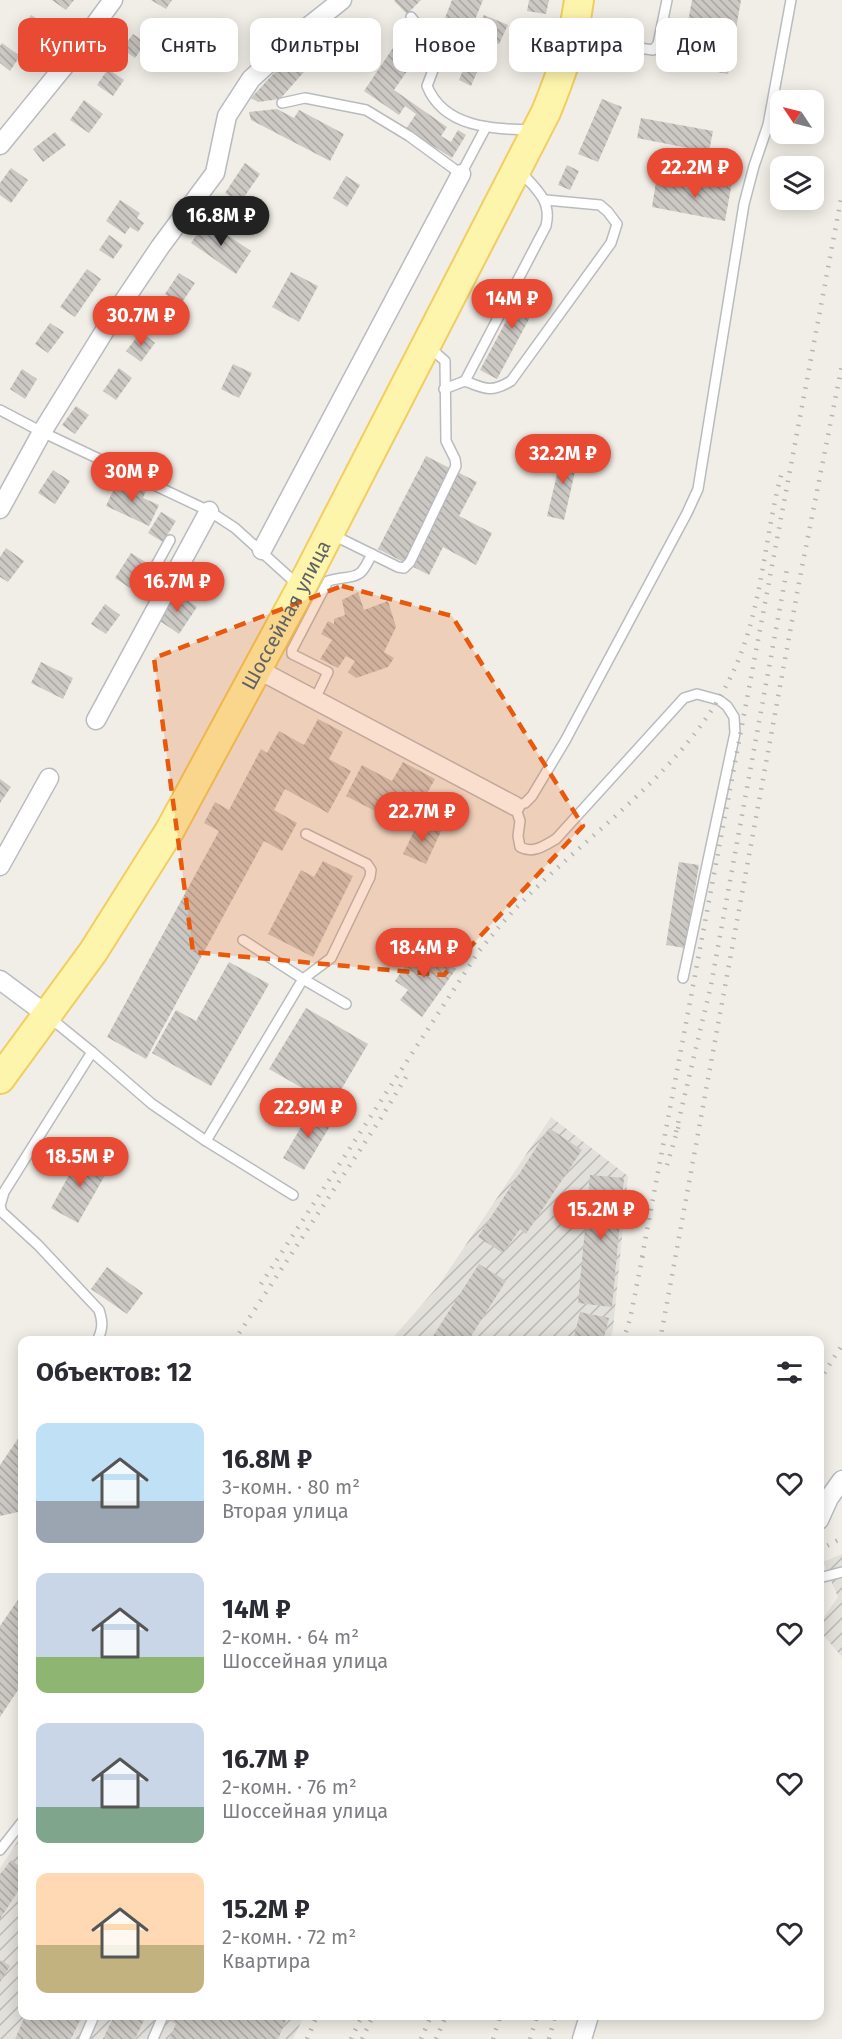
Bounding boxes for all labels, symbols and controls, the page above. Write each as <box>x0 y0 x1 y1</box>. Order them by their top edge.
chip: Купить <box>18 18 128 72</box>
chip: Снять <box>140 18 238 72</box>
chip: Фильтры <box>250 18 381 72</box>
chip: Новое <box>393 18 497 72</box>
chip: Квартира <box>509 18 644 72</box>
chip: Дом <box>656 18 737 72</box>
north arrow <box>770 90 824 144</box>
map controls <box>770 90 824 210</box>
pin: 22.2M ₽ <box>640 148 750 199</box>
text: 22.2M ₽ <box>661 155 729 179</box>
button: layers <box>770 156 824 210</box>
pin: 16.8M ₽ <box>166 196 276 247</box>
text: 16.8M ₽ <box>186 203 256 227</box>
pin: 14M ₽ <box>470 279 554 330</box>
text: 14M ₽ <box>486 286 538 310</box>
pin: 30.7M ₽ <box>86 296 196 347</box>
text: 30.7M ₽ <box>107 303 175 327</box>
pin: 32.2M ₽ <box>508 434 618 485</box>
text: 32.2M ₽ <box>529 441 597 465</box>
pin: 30M ₽ <box>90 452 174 503</box>
text: 30M ₽ <box>105 459 159 483</box>
street label: Шоссейная улица <box>236 536 336 694</box>
pin: 16.7M ₽ <box>122 562 232 613</box>
text: 16.7M ₽ <box>143 569 211 593</box>
pin: 22.7M ₽ <box>367 792 477 843</box>
text: 22.7M ₽ <box>388 799 456 823</box>
pin: 18.4M ₽ <box>369 928 479 979</box>
text: 18.4M ₽ <box>390 935 458 959</box>
pin: 22.9M ₽ <box>253 1088 363 1139</box>
text: 22.9M ₽ <box>274 1095 342 1119</box>
pin: 18.5M ₽ <box>25 1137 135 1188</box>
text: 18.5M ₽ <box>46 1144 114 1168</box>
pin: 15.2M ₽ <box>546 1190 656 1241</box>
text: 15.2M ₽ <box>567 1197 635 1221</box>
icon: filters <box>773 1356 806 1389</box>
text: Объектов: 12 <box>36 1357 192 1388</box>
text: 16.8M ₽ <box>222 1444 312 1475</box>
icon: home <box>84 1447 156 1519</box>
icon: heart <box>773 1467 806 1500</box>
text: 3-комн. · 80 m² <box>222 1475 360 1499</box>
text: Вторая улица <box>222 1499 349 1523</box>
text: 14M ₽ <box>222 1594 291 1625</box>
icon: home <box>84 1597 156 1669</box>
icon: heart <box>773 1617 806 1650</box>
text: 2-комн. · 64 m² <box>222 1625 359 1649</box>
text: Шоссейная улица <box>222 1649 388 1673</box>
text: 16.7M ₽ <box>222 1744 309 1775</box>
icon: home <box>84 1747 156 1819</box>
icon: heart <box>773 1767 806 1800</box>
text: 2-комн. · 76 m² <box>222 1775 357 1799</box>
text: Шоссейная улица <box>222 1799 388 1823</box>
text: 15.2M ₽ <box>222 1894 310 1925</box>
icon: home <box>84 1897 156 1969</box>
icon: heart <box>773 1917 806 1950</box>
text: 2-комн. · 72 m² <box>222 1925 356 1949</box>
text: Квартира <box>222 1949 311 1973</box>

